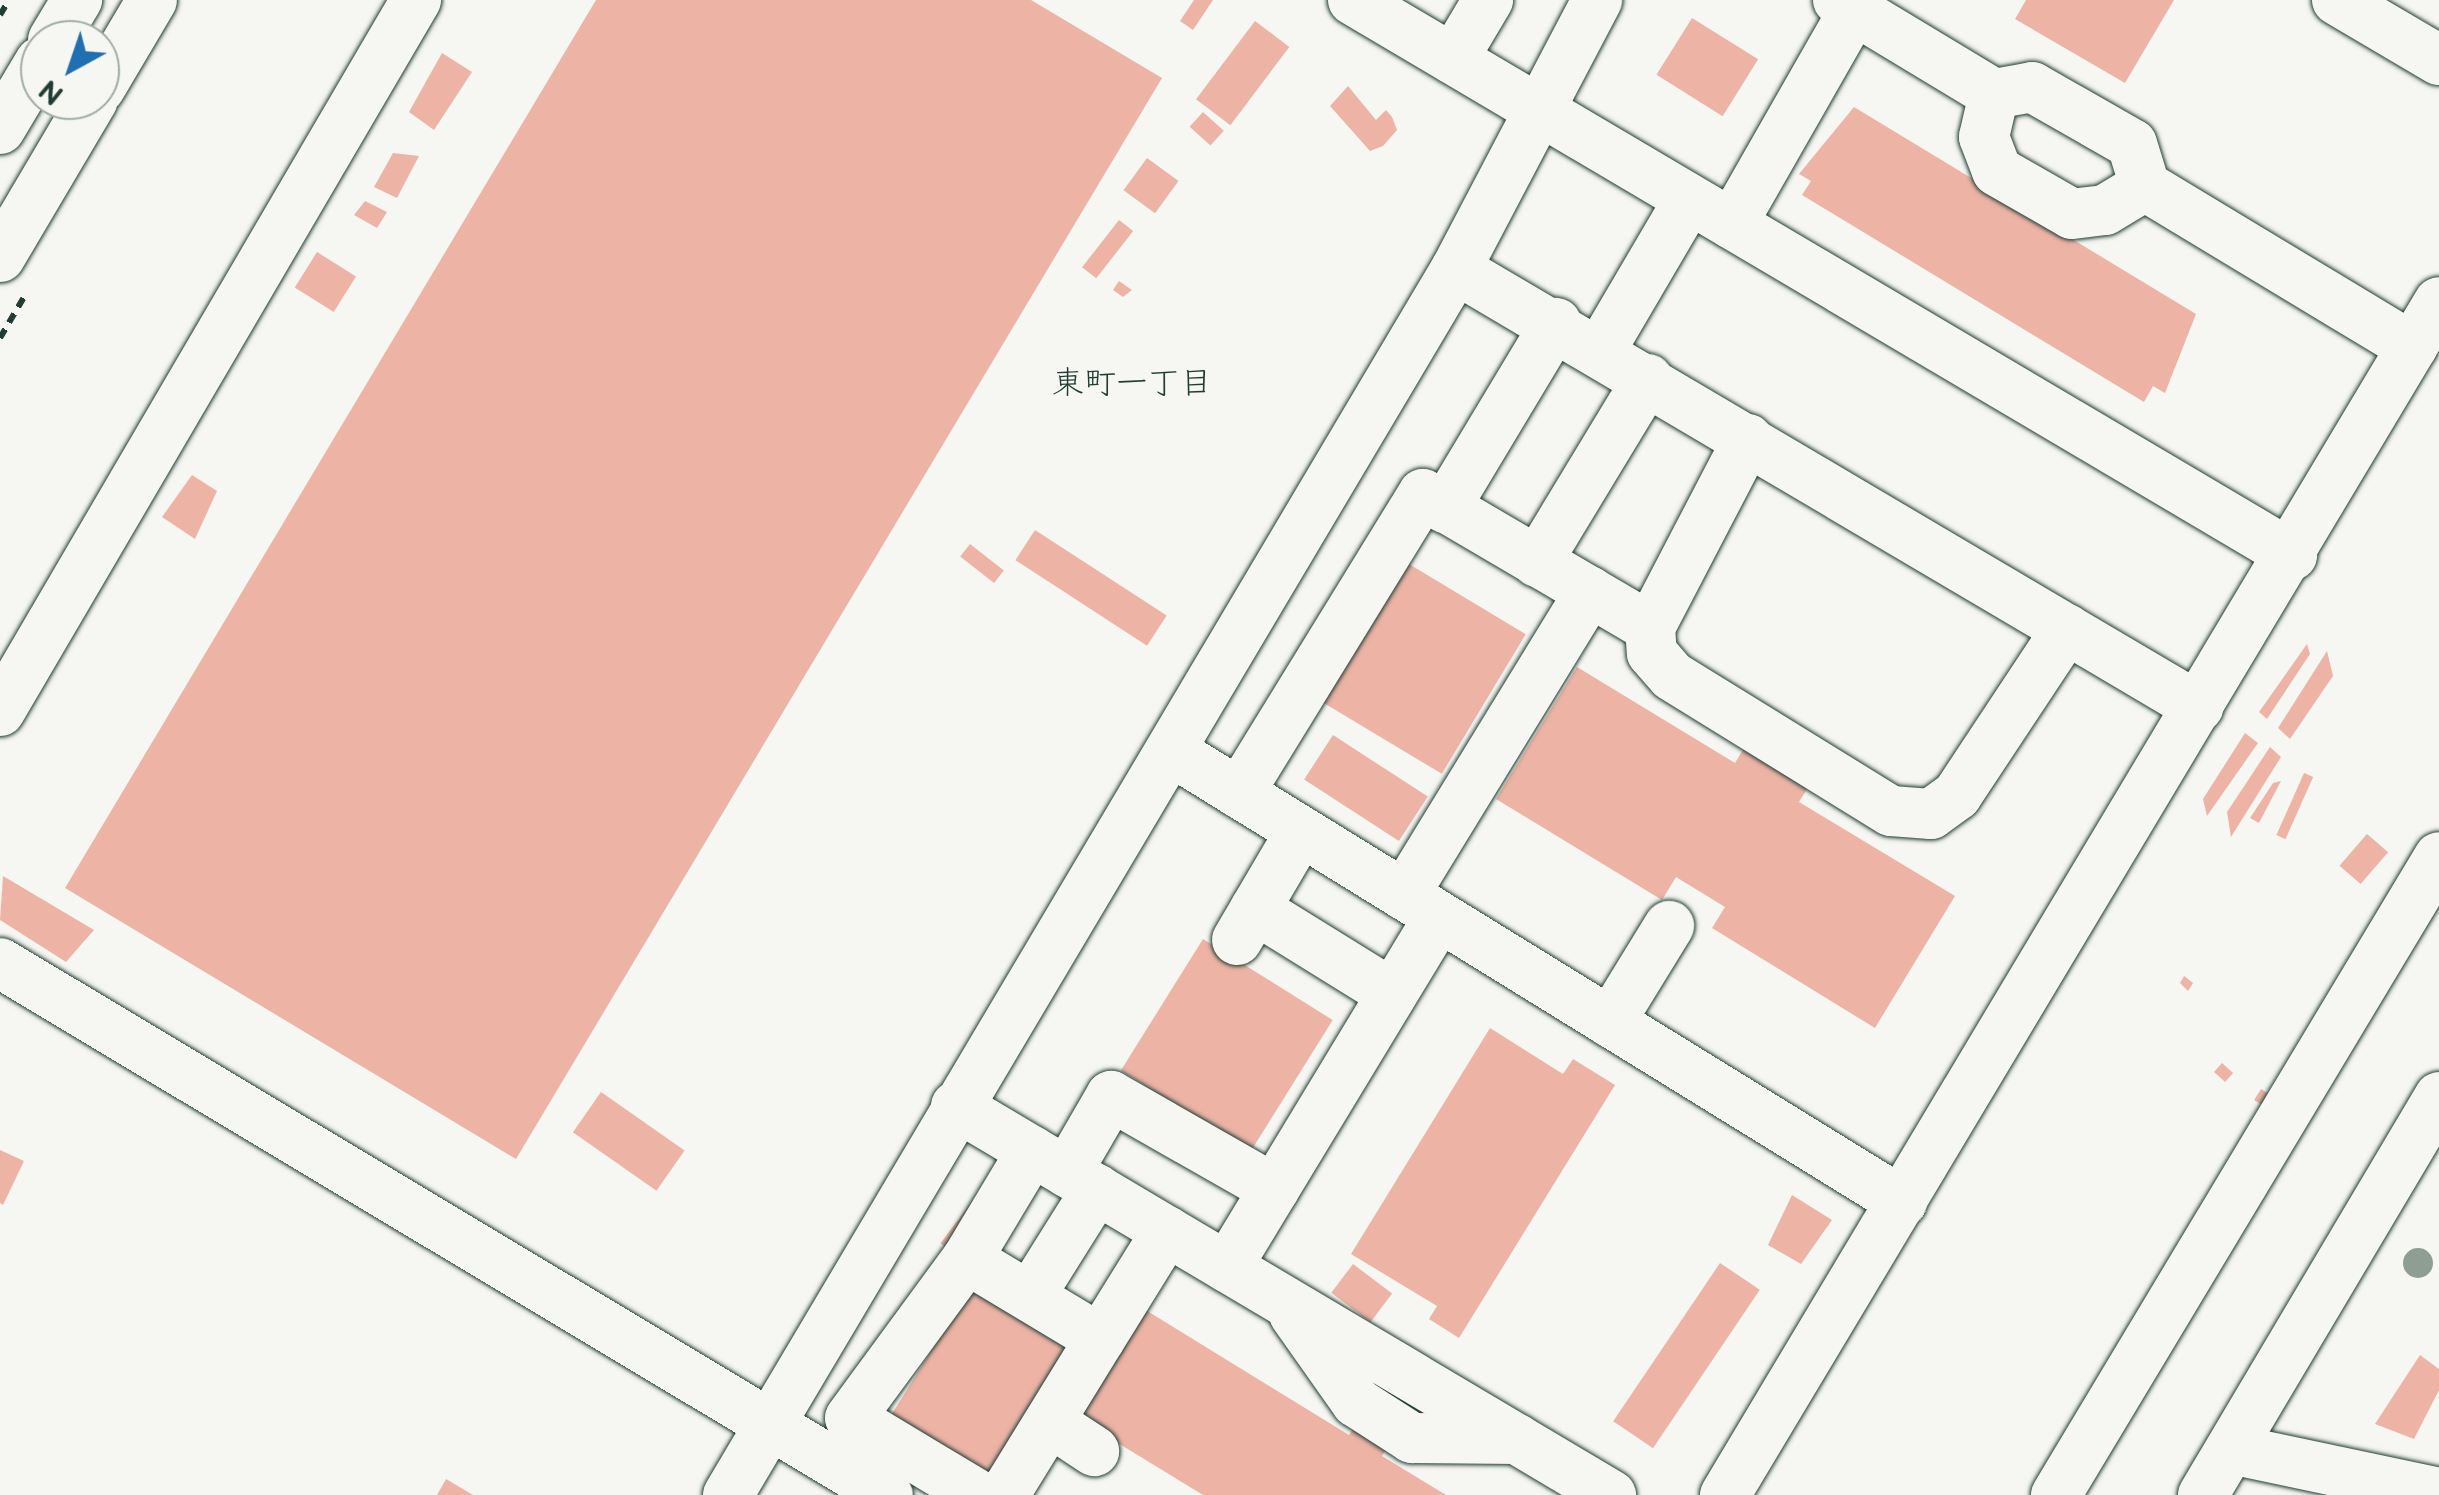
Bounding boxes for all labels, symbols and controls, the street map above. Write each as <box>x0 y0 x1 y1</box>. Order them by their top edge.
north arrow <box>20 20 120 120</box>
text: N <box>33 72 70 111</box>
district label: 東町一丁目 <box>1052 365 1212 403</box>

